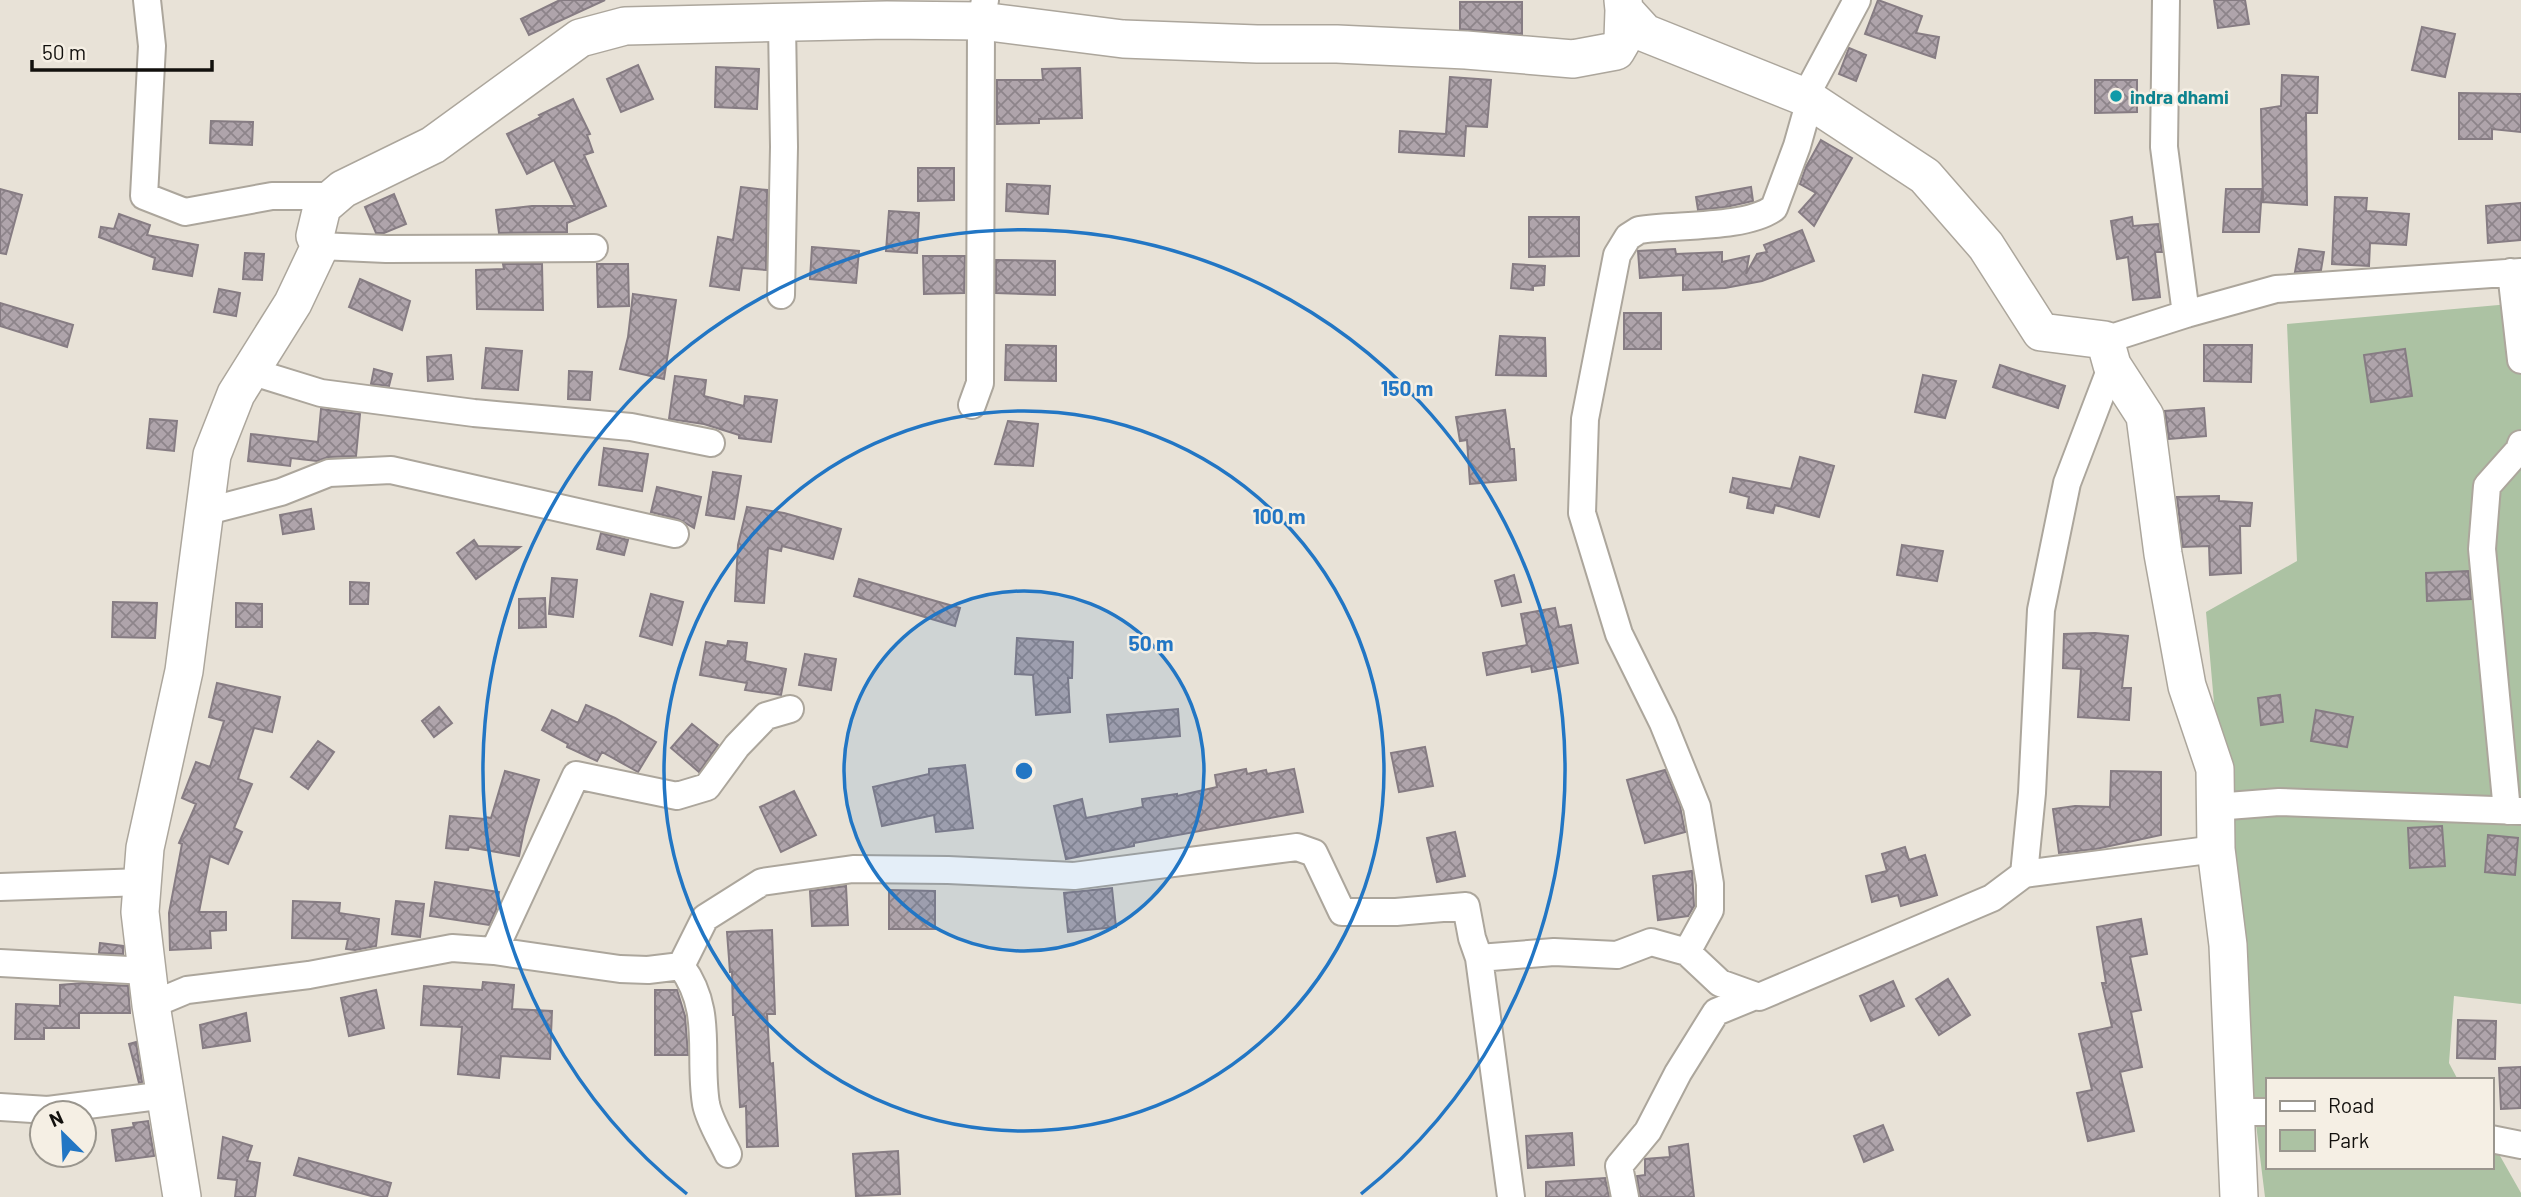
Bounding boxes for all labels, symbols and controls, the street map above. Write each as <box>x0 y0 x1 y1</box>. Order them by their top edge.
scale bar <box>32 28 212 72</box>
text: 50 m <box>42 39 86 64</box>
place label: indra dhami <box>2130 85 2229 108</box>
marker: indra dhami <box>2108 88 2124 104</box>
text: 150 m <box>1381 375 1433 400</box>
text: 100 m <box>1252 503 1306 528</box>
text: 50 m <box>1128 630 1174 655</box>
centre of rings <box>1012 759 1036 783</box>
legend <box>2266 1078 2493 1169</box>
text: Road <box>2328 1092 2374 1117</box>
north arrow <box>28 1099 98 1169</box>
text: N <box>45 1105 66 1131</box>
text: Park <box>2328 1127 2369 1152</box>

